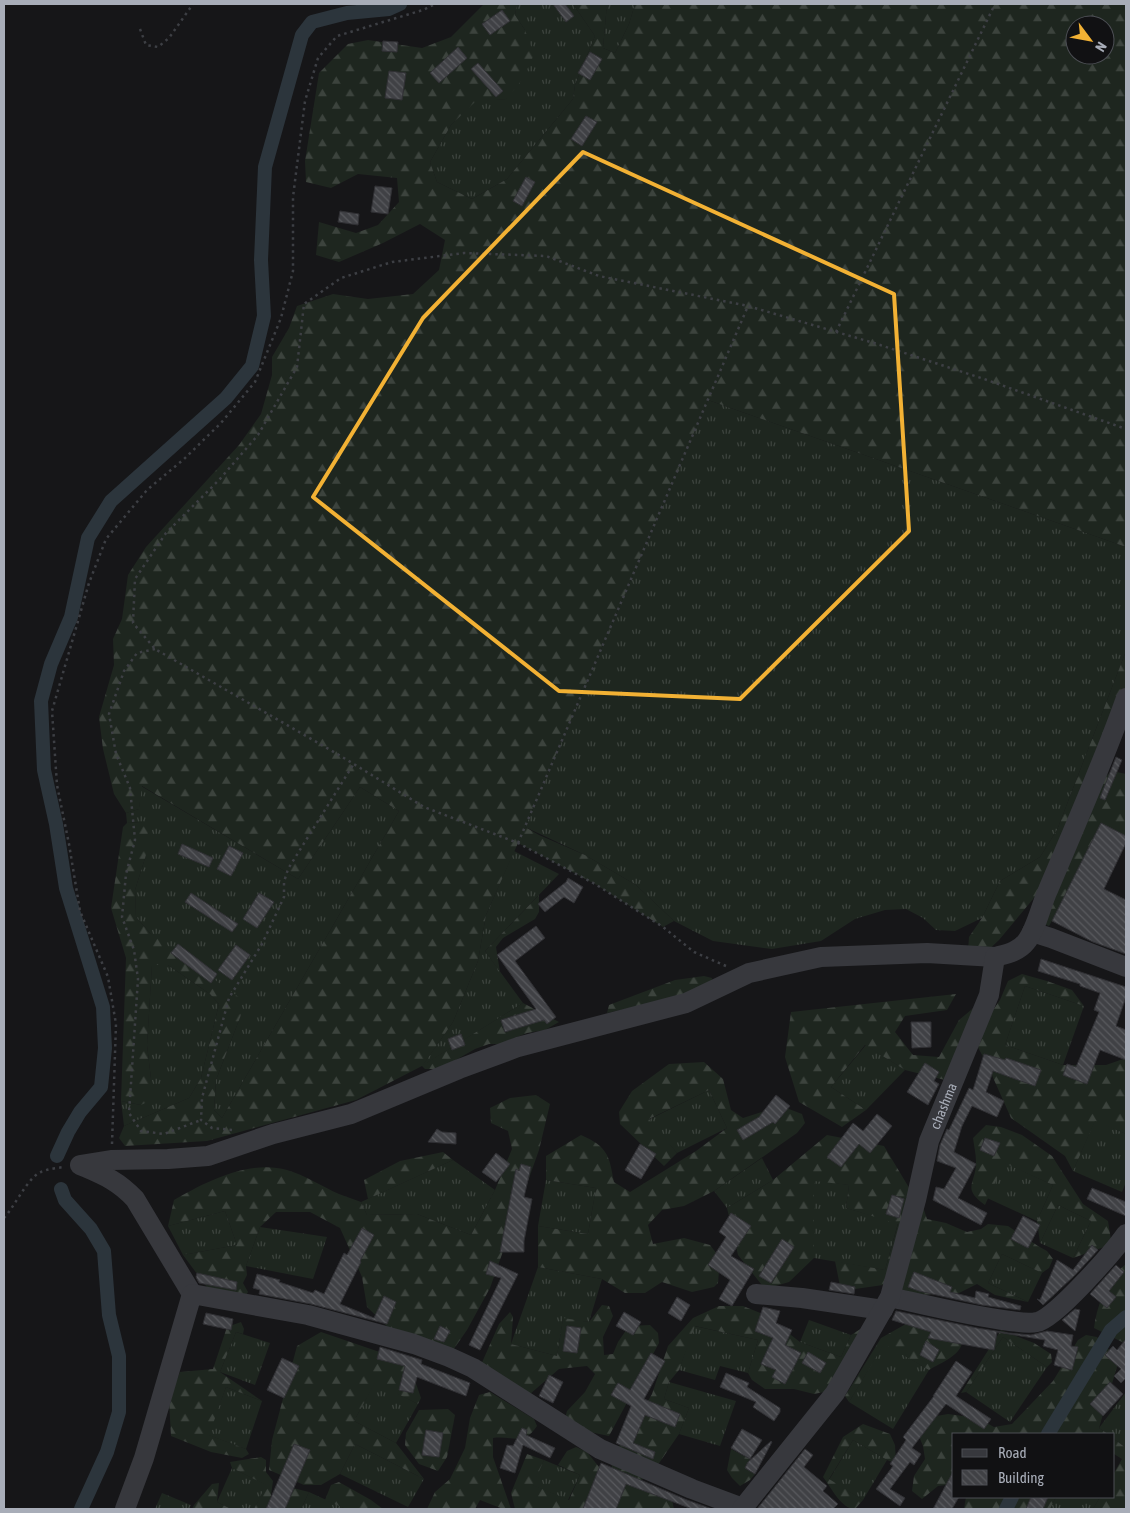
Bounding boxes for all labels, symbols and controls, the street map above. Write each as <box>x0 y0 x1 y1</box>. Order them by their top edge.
north arrow <box>1065 15 1115 65</box>
text: N <box>1092 39 1110 55</box>
street label: сhashma <box>927 1080 960 1132</box>
legend <box>952 1433 1115 1498</box>
text: Road <box>998 1444 1027 1461</box>
text: Building <box>998 1469 1044 1486</box>

